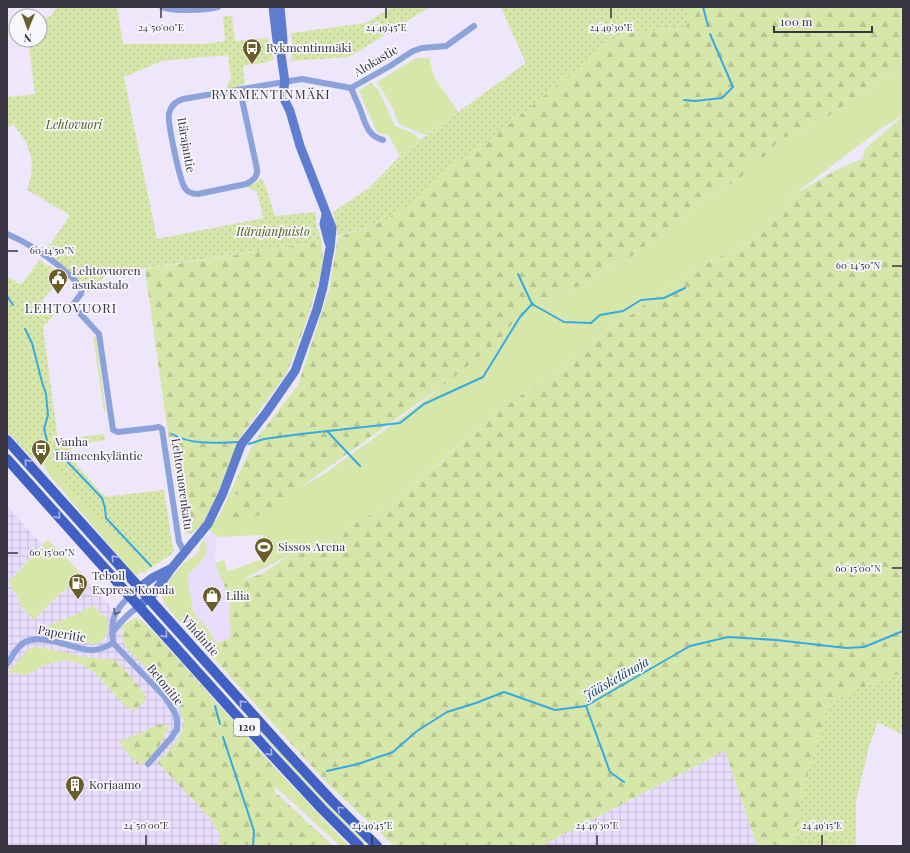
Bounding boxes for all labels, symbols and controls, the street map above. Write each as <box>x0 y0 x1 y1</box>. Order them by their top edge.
north arrow <box>8 8 48 48</box>
scale bar <box>774 8 872 34</box>
text: 100 m <box>780 13 813 29</box>
text: 24°50'00"E <box>138 20 184 34</box>
text: 24°49'45"E <box>365 20 407 34</box>
text: 24°49'30"E <box>589 20 633 34</box>
text: N <box>24 31 32 46</box>
bus stop icon: Rykmentinmäki <box>241 37 263 65</box>
place label: Rykmentinmäki <box>266 39 352 55</box>
street label: Alokastie <box>350 41 401 80</box>
district label: RYKMENTINMÄKI <box>211 85 331 102</box>
park label: Lehtovuori <box>45 116 103 132</box>
street label: Itärajantie <box>174 116 200 174</box>
park label: Itärajanpuisto <box>235 223 310 239</box>
text: 60°14'50"N <box>30 243 74 257</box>
text: 60°14'50"N <box>836 258 880 272</box>
place label: Lehtovuoren asukastalo <box>72 262 141 292</box>
public building icon: Lehtovuoren asukastalo <box>47 267 69 295</box>
district label: LEHTOVUORI <box>25 299 117 316</box>
place label: Vanha Hämeenkyläntie <box>54 433 143 463</box>
street label: Lehtovuorenkatu <box>169 437 197 531</box>
bus stop icon: Vanha Hämeenkyläntie <box>30 438 52 466</box>
one-way arrow <box>24 459 31 467</box>
one-way arrow <box>53 511 60 518</box>
sports icon: Sissos Arena <box>253 536 275 564</box>
place label: Sissos Arena <box>278 538 345 554</box>
text: 60°15'00"N <box>29 545 75 559</box>
one-way arrow <box>111 555 119 563</box>
text: 60°15'00"N <box>835 561 881 575</box>
place label: Teboil Express Konala <box>92 567 174 597</box>
fuel station icon: Teboil Express Konala <box>67 572 89 600</box>
shop icon: Lilia <box>201 585 223 613</box>
place label: Lilia <box>226 587 250 603</box>
one-way arrow <box>114 608 121 615</box>
street label: Vihdintie <box>178 611 223 659</box>
street label: Paperitie <box>37 621 88 645</box>
one-way arrow <box>160 630 167 638</box>
water label: Jääskelänoja <box>580 652 652 703</box>
street label: Betonitie <box>144 660 187 708</box>
one-way arrow <box>239 700 247 708</box>
road number: 120 <box>234 718 260 736</box>
one-way arrow <box>265 748 272 755</box>
building icon: Korjaamo <box>64 774 86 802</box>
place label: Korjaamo <box>89 776 142 792</box>
one-way arrow <box>337 806 345 814</box>
text: 24°50'00"E <box>123 818 169 832</box>
text: 24°49'45"E <box>351 818 393 832</box>
text: 24°49'30"E <box>575 818 619 832</box>
text: 24°49'15"E <box>802 818 842 832</box>

